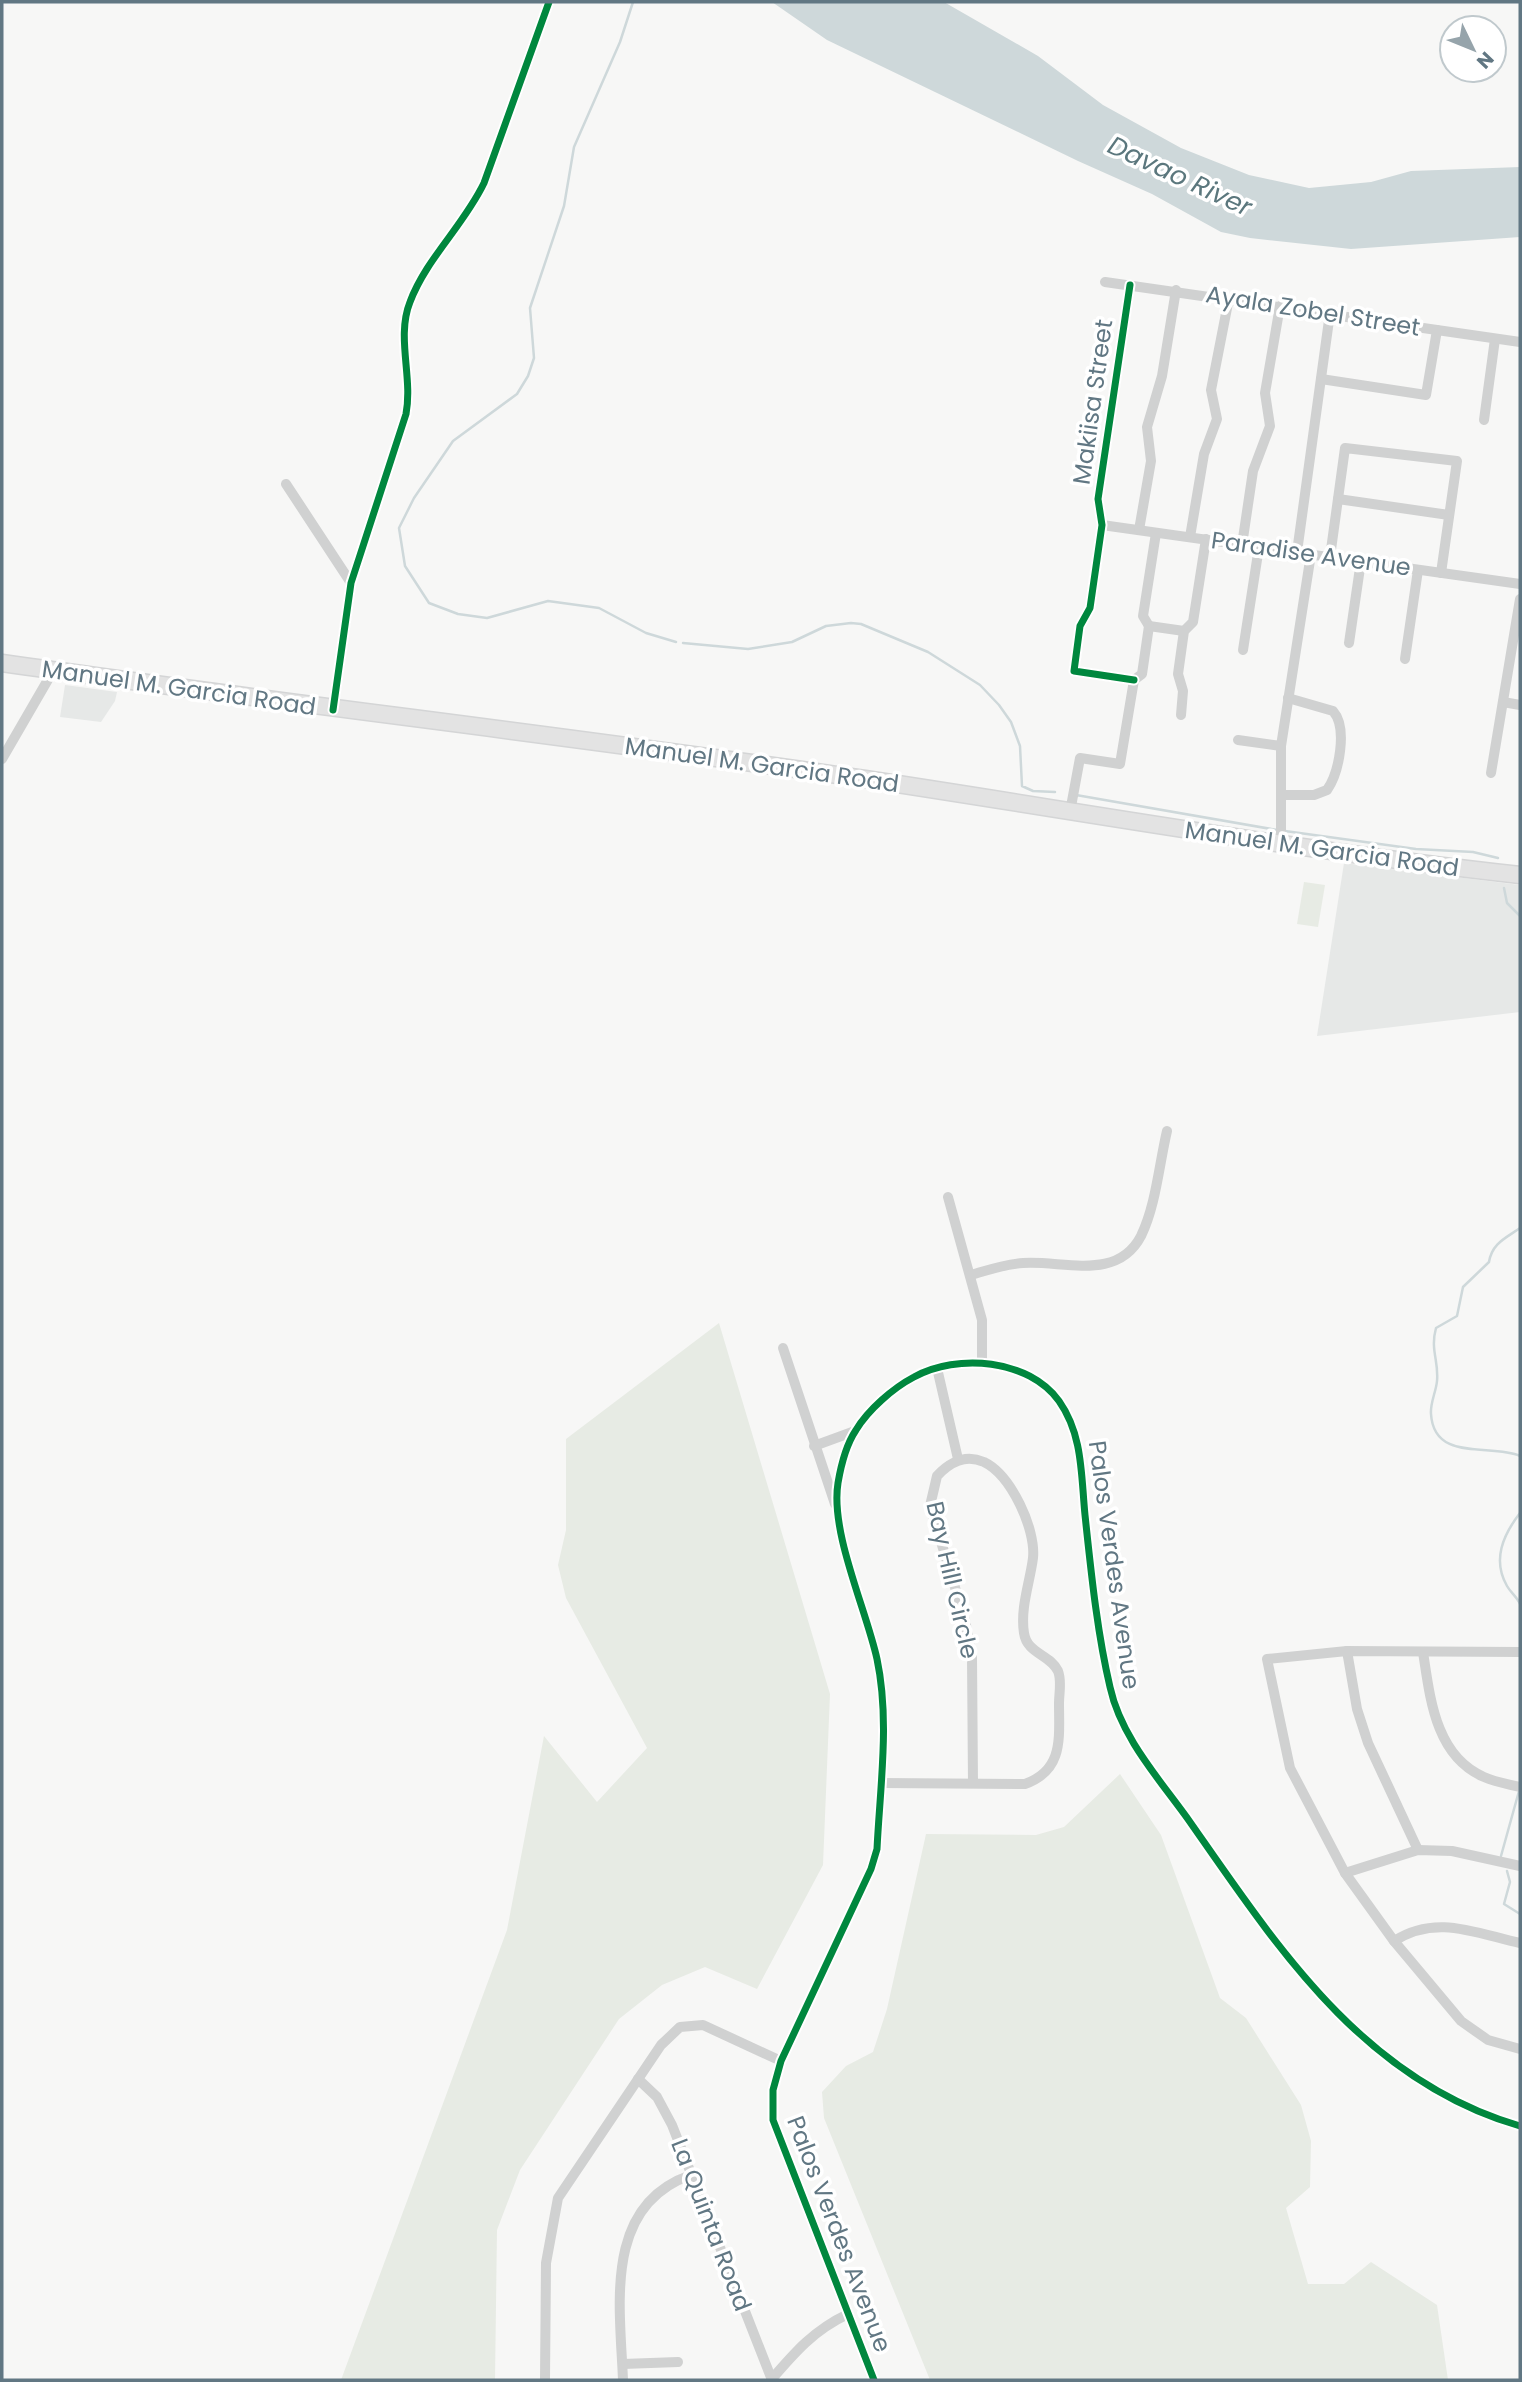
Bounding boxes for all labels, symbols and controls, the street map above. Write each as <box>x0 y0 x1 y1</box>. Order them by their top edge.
north arrow <box>1438 14 1508 84</box>
text: N <box>1470 46 1500 75</box>
water label: Davao River <box>1102 127 1259 226</box>
street label: Ayala Zobel Street <box>1204 277 1423 344</box>
street label: Makiisa Street <box>1065 317 1120 487</box>
street label: Paradise Avenue <box>1209 523 1413 584</box>
street label: Manuel M. Garcia Road <box>40 652 318 723</box>
street label: Manuel M. Garcia Road <box>623 729 901 800</box>
street label: Manuel M. Garcia Road <box>1183 813 1461 884</box>
street label: Palos Verdes Avenue <box>1081 1439 1148 1691</box>
street label: Bay Hill Circle <box>918 1498 987 1662</box>
street label: Palos Verdes Avenue <box>779 2111 900 2357</box>
street label: La Quinta Road <box>663 2134 760 2316</box>

